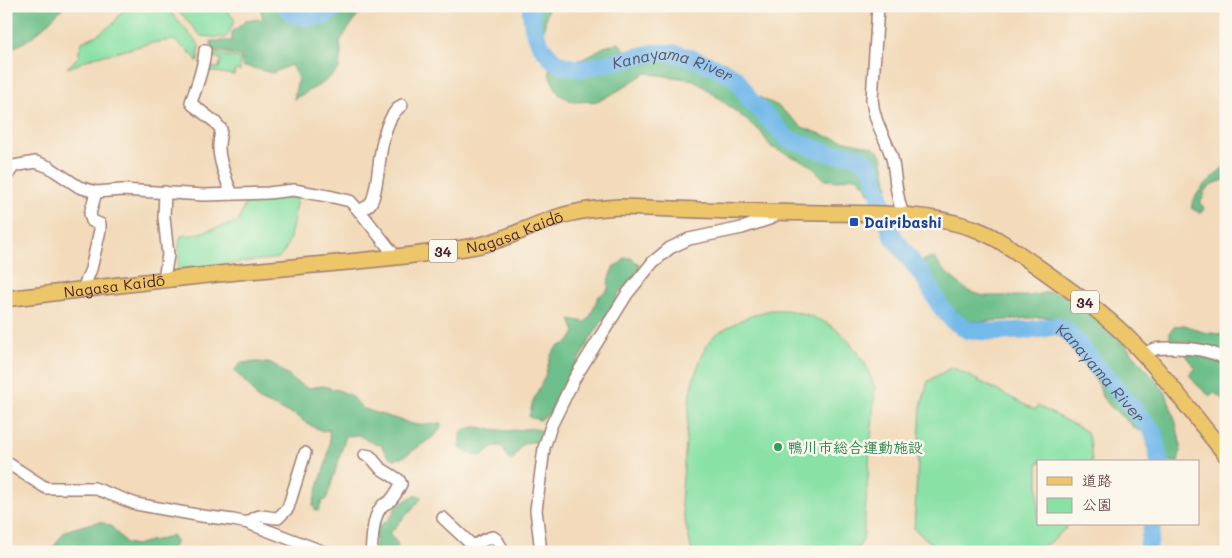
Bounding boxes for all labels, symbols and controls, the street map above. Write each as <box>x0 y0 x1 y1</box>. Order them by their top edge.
water label: Kanayama River <box>610 42 738 86</box>
street label: Nagasa Kaidō <box>465 206 566 257</box>
place label: Dairibashi <box>864 212 942 232</box>
marker: Dairibashi <box>848 216 860 228</box>
road number: 34 <box>429 240 457 262</box>
street label: Nagasa Kaidō <box>63 270 166 302</box>
road number: 34 <box>1071 290 1099 314</box>
water label: Kanayama River <box>1053 317 1151 426</box>
place label: 鴨川市総合運動施設 <box>788 437 923 457</box>
marker: 鴨川市総合運動施設 <box>772 441 784 453</box>
legend <box>1037 460 1200 526</box>
text: 道路 <box>1082 470 1112 490</box>
text: 公園 <box>1082 494 1112 514</box>

